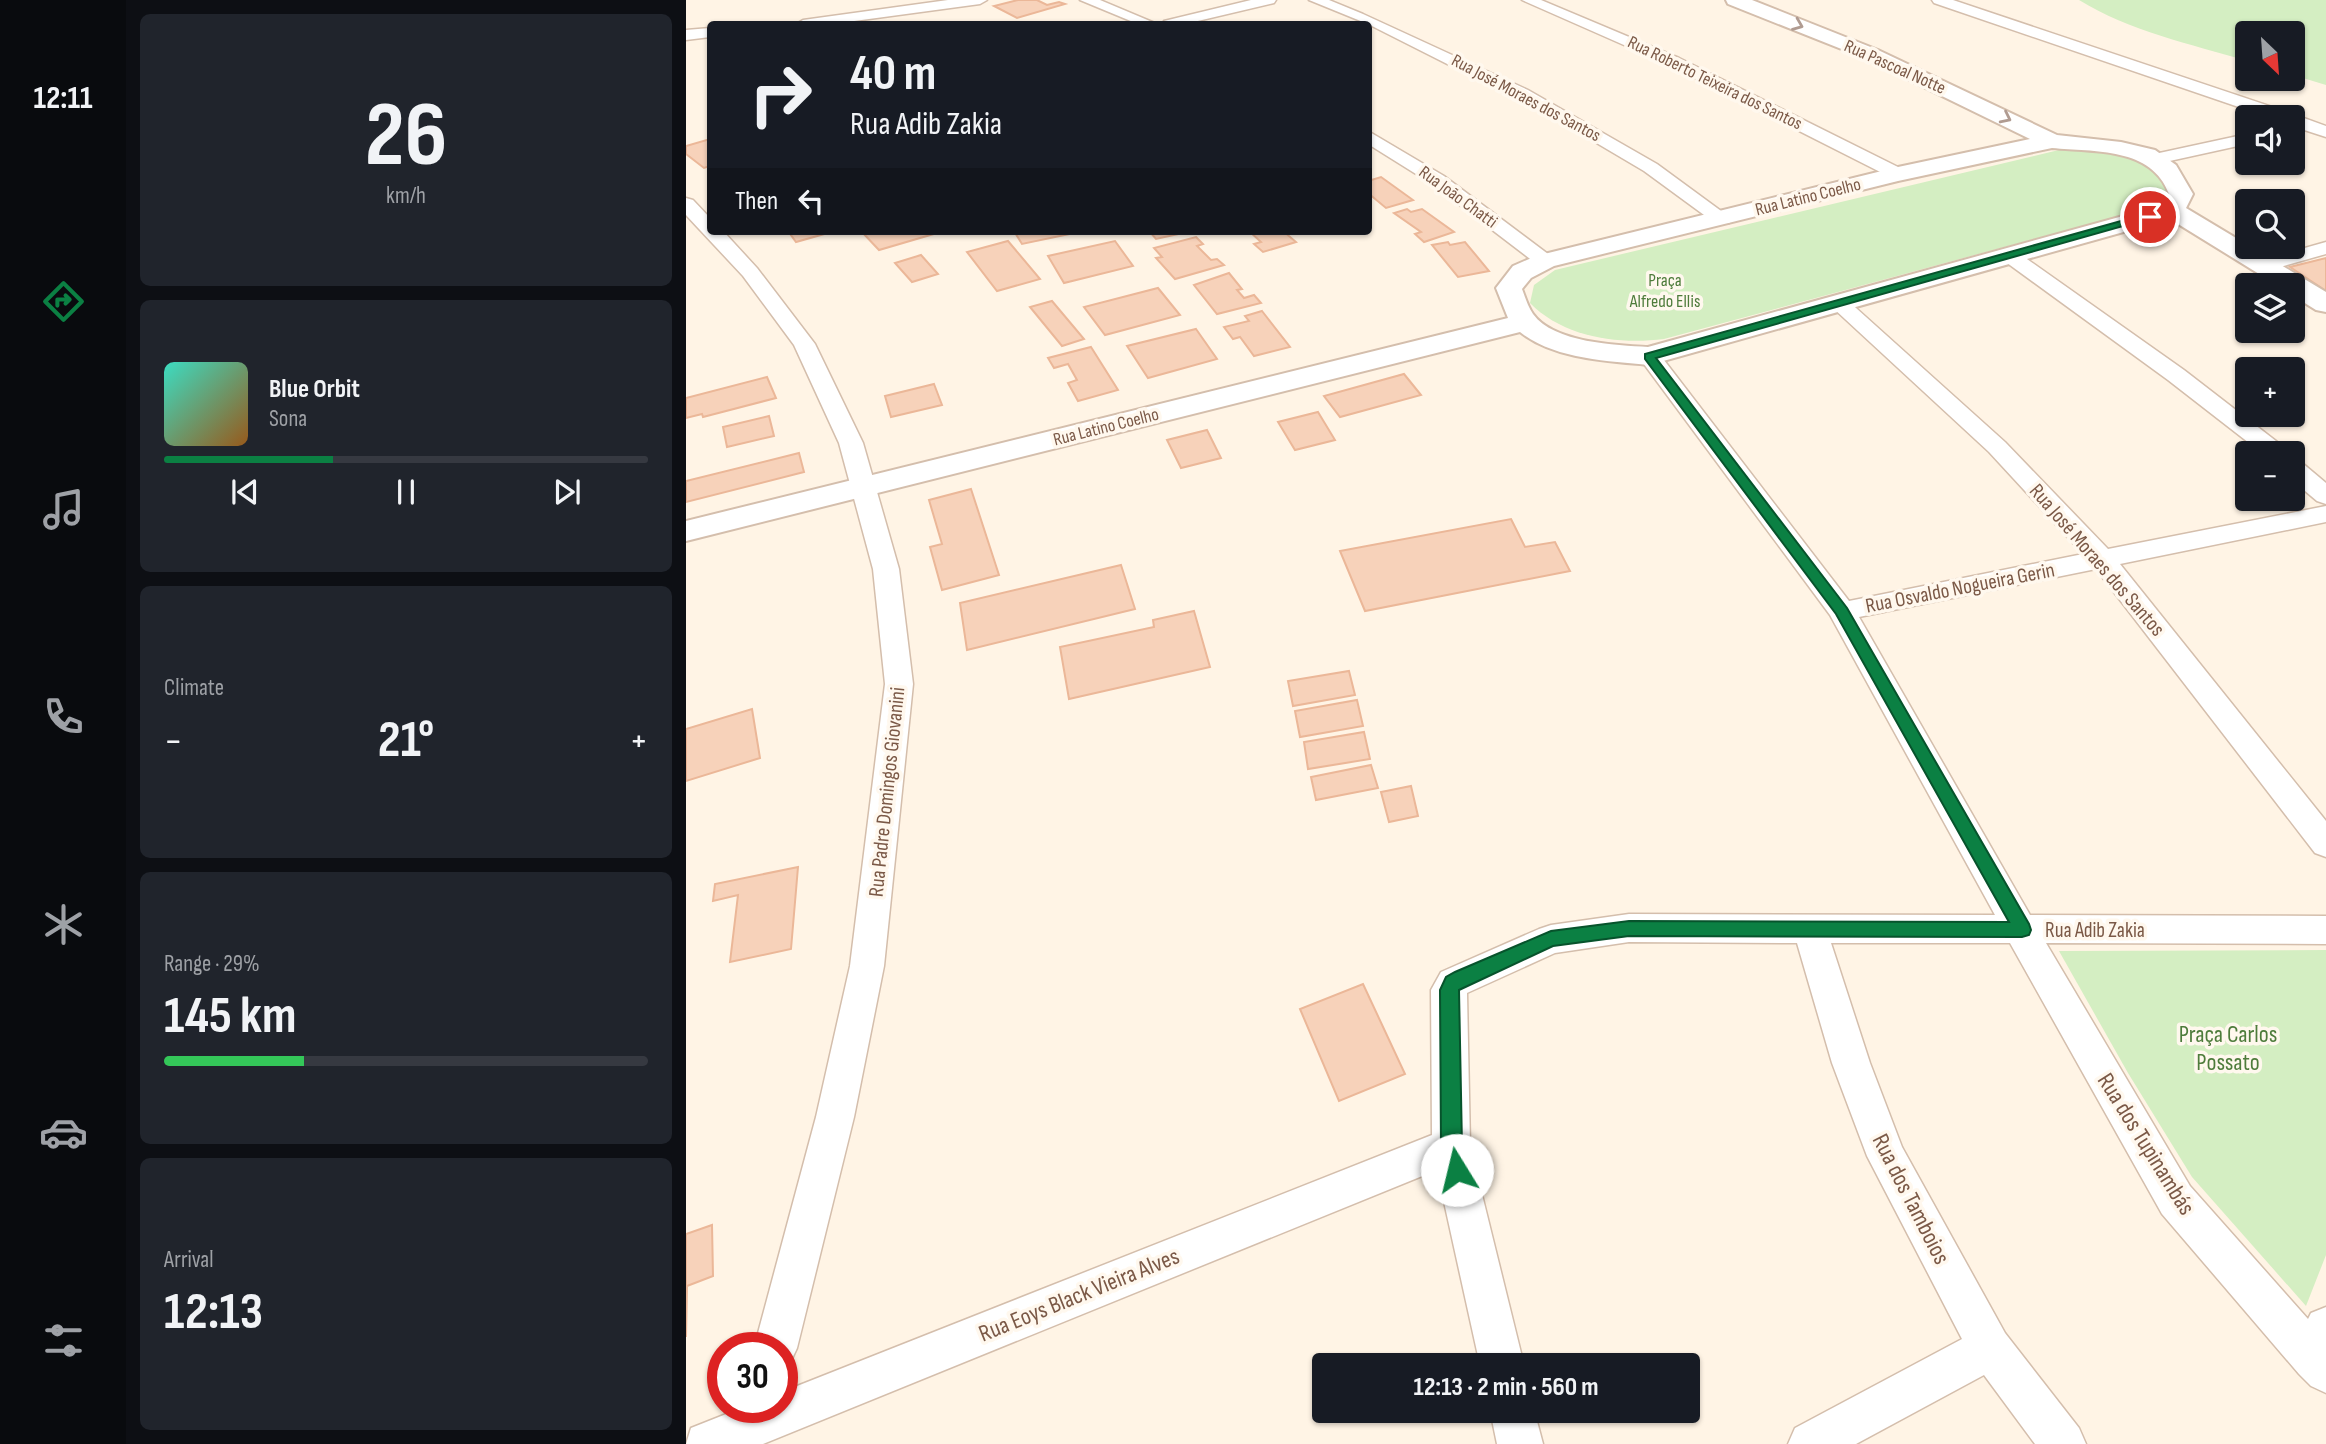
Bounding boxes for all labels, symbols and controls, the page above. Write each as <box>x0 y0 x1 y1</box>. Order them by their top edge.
one-way arrow <box>1792 17 1804 31</box>
north arrow <box>2235 21 2305 91</box>
map controls <box>2235 21 2305 511</box>
street label: Rua Roberto Teixeira dos Santos <box>1624 32 1806 134</box>
street label: Rua Pascoal Notte <box>1841 35 1949 99</box>
text: 40 m <box>850 45 936 104</box>
icon: right <box>735 49 826 140</box>
street label: Rua José Moraes dos Santos <box>1448 50 1604 146</box>
text: 12:11 <box>33 79 93 118</box>
text: 26 <box>365 82 447 191</box>
text: Rua Adib Zakia <box>850 105 1002 144</box>
button: sound <box>2235 105 2305 175</box>
one-way arrow <box>1999 110 2011 124</box>
street label: Rua João Chatti <box>1415 162 1501 232</box>
street label: Rua Latino Coelho <box>1753 174 1863 220</box>
text: km/h <box>386 182 426 210</box>
icon: left <box>792 182 830 220</box>
text: Then <box>735 186 778 217</box>
pin <box>2120 187 2180 247</box>
button: search <box>2235 189 2305 259</box>
icon: arrive <box>2131 198 2169 236</box>
park label: Praça Alfredo Ellis <box>1629 270 1700 312</box>
button: layers <box>2235 273 2305 343</box>
icon: directions <box>39 277 88 326</box>
button: + <box>2235 357 2305 427</box>
text: Blue Orbit <box>269 374 360 405</box>
street label: Rua Latino Coelho <box>1051 404 1161 450</box>
text: Sona <box>269 405 307 433</box>
button: − <box>2235 441 2305 511</box>
icon: previous <box>226 473 264 511</box>
icon: pause <box>387 473 425 511</box>
icon: next <box>548 473 586 511</box>
street label: Rua José Moraes dos Santos <box>2024 479 2170 641</box>
icon: music <box>39 485 88 534</box>
street label: Rua Osvaldo Nogueira Gerin <box>1863 557 2057 619</box>
text: Climate <box>164 674 224 702</box>
street label: Rua Padre Domingos Giovanini <box>864 686 910 898</box>
icon: phone <box>39 692 88 741</box>
text: 21° <box>378 709 434 772</box>
text: − <box>164 719 183 764</box>
text: + <box>629 719 648 764</box>
icon: climate <box>39 900 88 949</box>
street label: Rua Adib Zakia <box>2045 918 2145 943</box>
text: Range · 29% <box>164 950 260 978</box>
text: 145 km <box>164 985 296 1048</box>
park label: Praça Carlos Possato <box>2179 1020 2277 1077</box>
street label: Rua dos Tupinambás <box>2091 1068 2201 1220</box>
icon: car <box>39 1108 88 1157</box>
street label: Rua dos Tamboios <box>1866 1129 1956 1269</box>
position arrow <box>1420 1133 1494 1207</box>
street label: Rua Eoys Black Vieira Alves <box>974 1242 1184 1348</box>
text: Arrival <box>164 1246 213 1274</box>
text: 12:13 <box>164 1281 263 1344</box>
icon: filters <box>39 1316 88 1365</box>
speed limit sign: 30 <box>707 1332 798 1423</box>
text: 12:13 · 2 min · 560 m <box>1413 1372 1599 1403</box>

